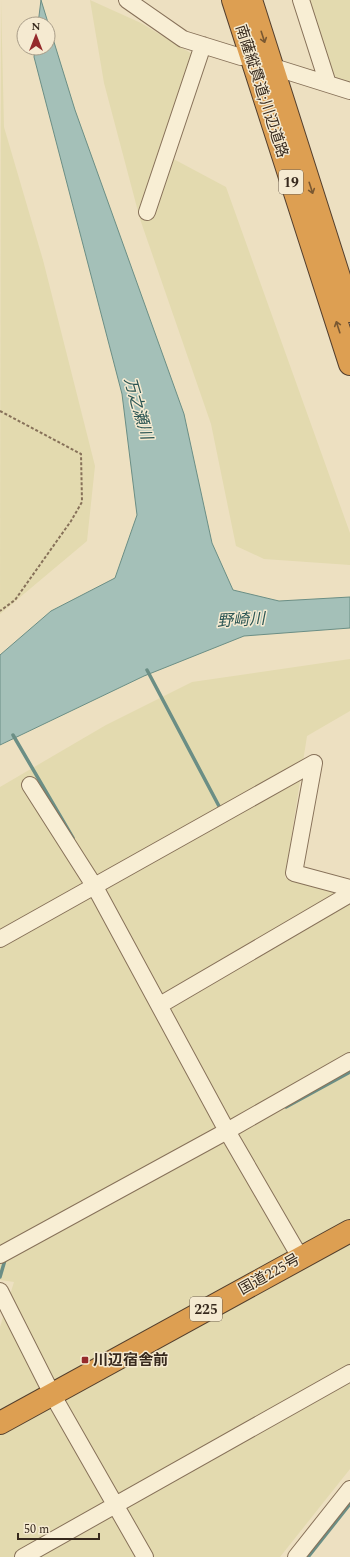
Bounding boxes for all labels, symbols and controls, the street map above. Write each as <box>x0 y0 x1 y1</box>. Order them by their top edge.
north arrow <box>16 16 56 56</box>
text: N <box>32 18 41 35</box>
street label: 南薩縦貫道;川辺道路 <box>229 22 294 161</box>
one-way arrow <box>260 30 267 43</box>
road number: 19 <box>279 170 303 194</box>
one-way arrow <box>308 181 315 194</box>
one-way arrow <box>334 321 341 334</box>
water label: 万之瀬川 <box>118 374 159 444</box>
water label: 野崎川 <box>216 607 268 633</box>
street label: 国道225号 <box>234 1248 304 1301</box>
road number: 225 <box>190 1297 222 1321</box>
place label: 川辺宿舎前 <box>93 1349 168 1372</box>
marker: 川辺宿舎前 <box>80 1355 90 1365</box>
scale bar <box>18 1515 99 1541</box>
text: 50 m <box>24 1520 49 1539</box>

